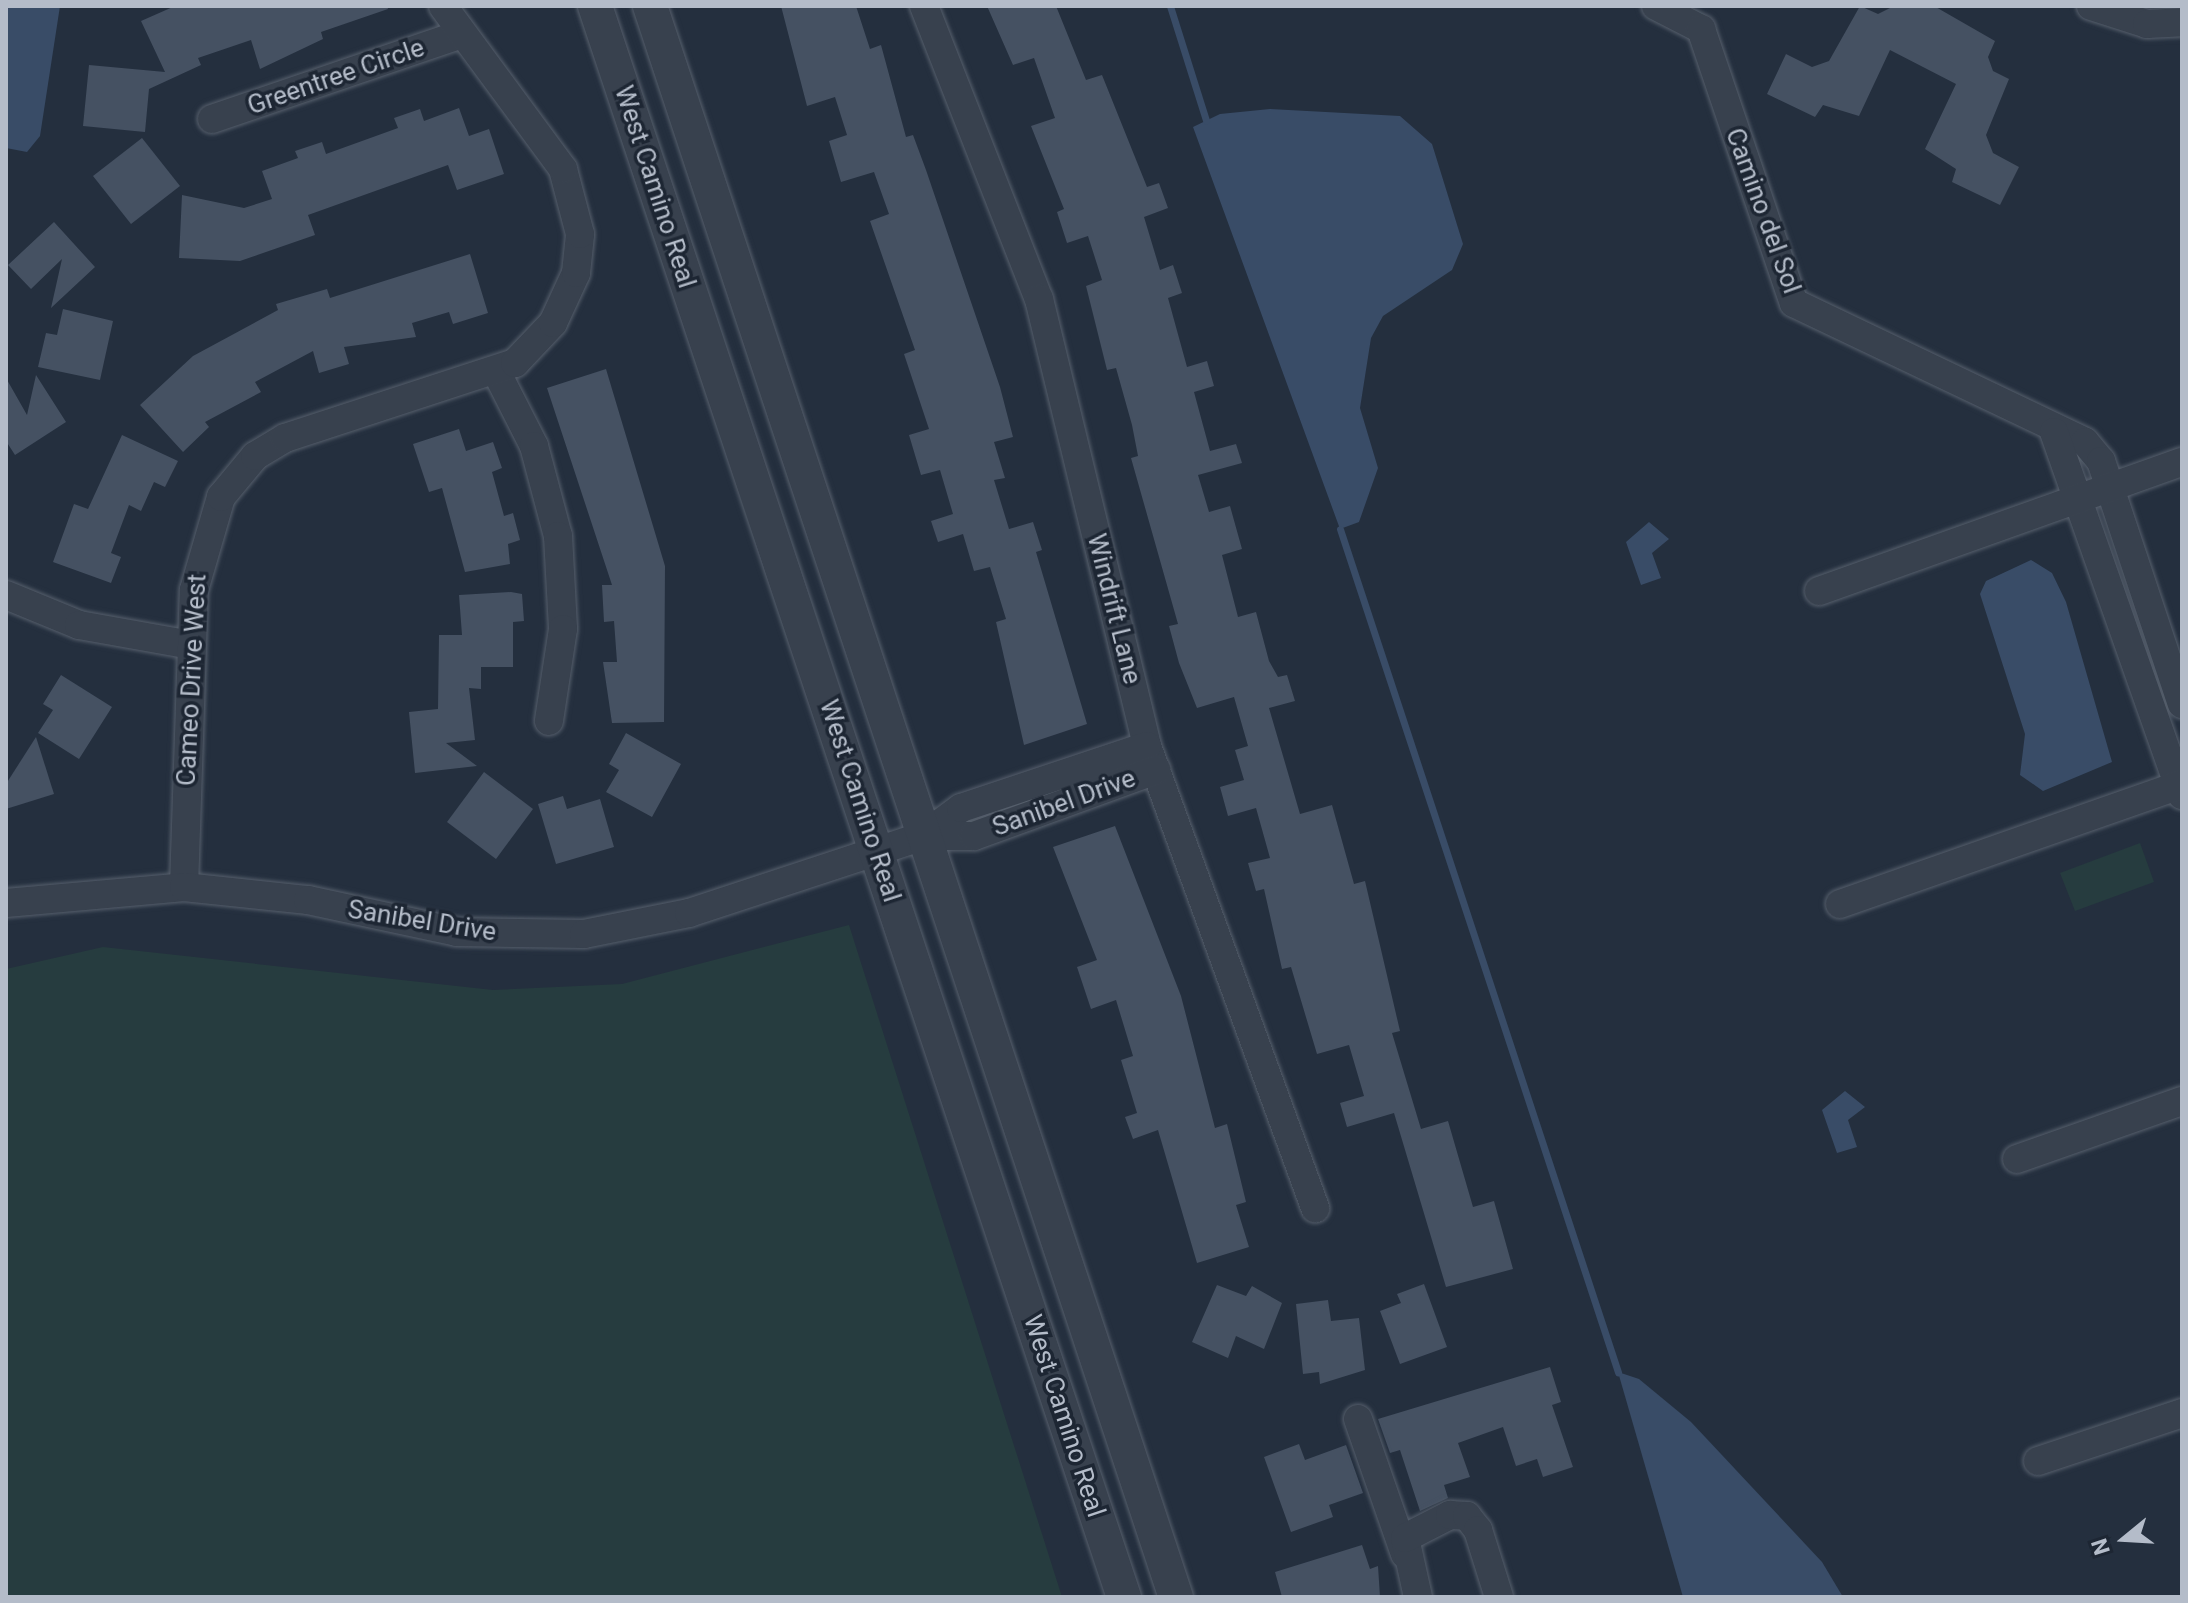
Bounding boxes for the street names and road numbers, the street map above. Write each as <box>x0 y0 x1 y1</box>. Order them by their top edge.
street label: Greentree Circle <box>244 32 428 122</box>
street label: West Camino Real <box>608 82 702 292</box>
street label: Camino del Sol <box>1719 124 1807 298</box>
street label: Windrift Lane <box>1080 531 1148 687</box>
street label: Cameo Drive West <box>171 573 213 787</box>
street label: West Camino Real <box>813 696 907 906</box>
street label: Sanibel Drive <box>988 763 1140 843</box>
street label: Sanibel Drive <box>346 894 498 948</box>
street label: West Camino Real <box>1017 1311 1111 1521</box>

